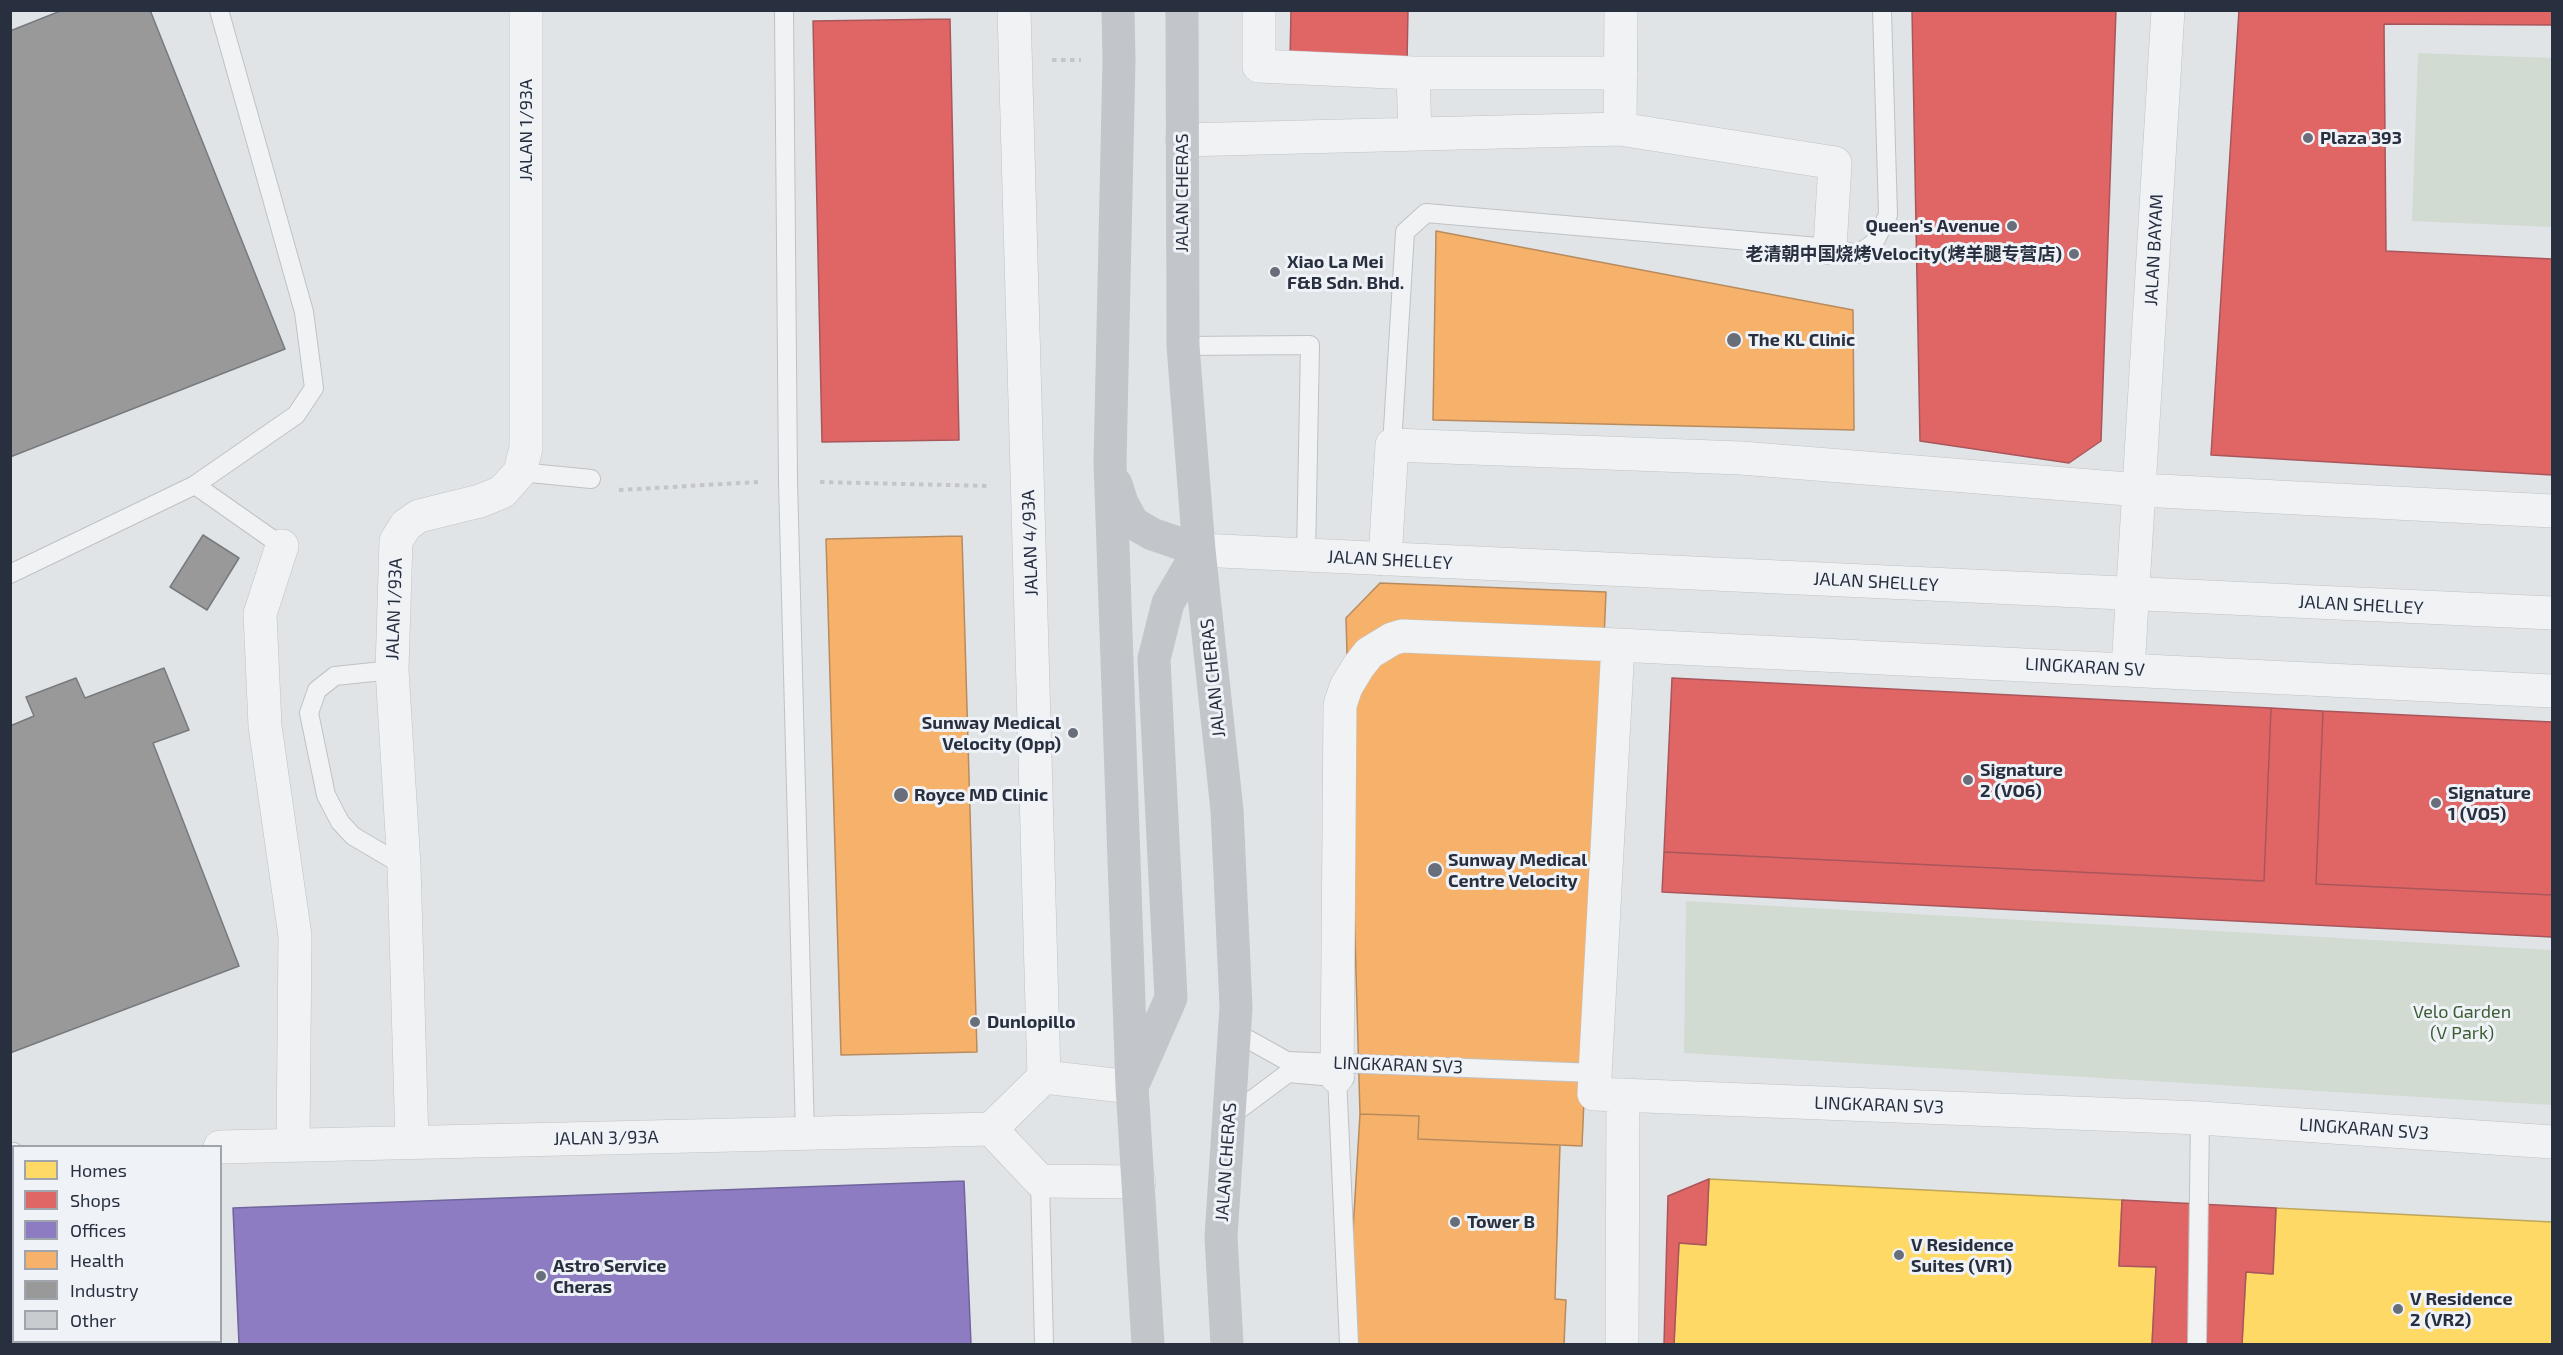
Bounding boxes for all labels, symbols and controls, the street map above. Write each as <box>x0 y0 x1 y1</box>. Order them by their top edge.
street label: JALAN 1/93A <box>515 79 537 181</box>
place label: Plaza 393 <box>2320 127 2402 149</box>
marker: Plaza 393 <box>2301 131 2315 145</box>
street label: JALAN CHERAS <box>1171 133 1193 253</box>
street label: JALAN BAYAM <box>2140 193 2168 307</box>
place label: Queen's Avenue <box>1866 215 2000 237</box>
marker: Queen's Avenue <box>2005 219 2019 233</box>
place label: 老清朝中国烧烤Velocity(烤羊腿专营店) <box>1746 243 2062 265</box>
marker: 老清朝中国烧烤Velocity(烤羊腿专营店) <box>2067 247 2081 261</box>
place label: Xiao La Mei F&B Sdn. Bhd. <box>1287 251 1404 294</box>
marker: Xiao La Mei F&B Sdn. Bhd. <box>1268 265 1282 279</box>
place label: The KL Clinic <box>1748 329 1855 351</box>
marker: The KL Clinic <box>1725 331 1743 349</box>
street label: JALAN 4/93A <box>1017 489 1043 597</box>
street label: JALAN SHELLEY <box>1327 546 1453 574</box>
street label: JALAN 1/93A <box>381 557 407 661</box>
street label: JALAN SHELLEY <box>1813 568 1939 596</box>
street label: JALAN SHELLEY <box>2298 591 2424 619</box>
street label: JALAN CHERAS <box>1196 618 1230 738</box>
street label: LINGKARAN SV <box>2025 653 2145 681</box>
place label: Sunway Medical Velocity (Opp) <box>922 712 1061 754</box>
marker: Sunway Medical Velocity (Opp) <box>1066 726 1080 740</box>
place label: Signature 2 (VO6) <box>1980 759 2063 802</box>
marker: Signature 2 (VO6) <box>1961 773 1975 787</box>
place label: Signature 1 (VO5) <box>2448 782 2531 824</box>
place label: Royce MD Clinic <box>914 784 1048 806</box>
marker: Royce MD Clinic <box>892 786 910 804</box>
marker: Signature 1 (VO5) <box>2429 796 2443 810</box>
place label: Sunway Medical Centre Velocity <box>1448 849 1587 892</box>
marker: Sunway Medical Centre Velocity <box>1426 861 1444 879</box>
park label: Velo Garden (V Park) <box>2413 1001 2511 1044</box>
place label: Dunlopillo <box>987 1011 1076 1033</box>
marker: Dunlopillo <box>968 1015 982 1029</box>
street label: LINGKARAN SV3 <box>1333 1052 1463 1078</box>
street label: LINGKARAN SV3 <box>1814 1092 1944 1118</box>
street label: JALAN CHERAS <box>1211 1102 1241 1222</box>
street label: LINGKARAN SV3 <box>2298 1114 2430 1144</box>
street label: JALAN 3/93A <box>553 1126 659 1150</box>
legend <box>12 1145 222 1343</box>
text: Homes <box>70 1159 127 1181</box>
text: Shops <box>70 1189 120 1211</box>
place label: Tower B <box>1467 1211 1535 1233</box>
marker: Tower B <box>1448 1215 1462 1229</box>
text: Offices <box>70 1219 126 1241</box>
place label: V Residence Suites (VR1) <box>1911 1234 2014 1276</box>
marker: V Residence Suites (VR1) <box>1892 1248 1906 1262</box>
text: Health <box>70 1249 124 1271</box>
place label: Astro Service Cheras <box>553 1255 666 1298</box>
marker: Astro Service Cheras <box>534 1269 548 1283</box>
text: Industry <box>70 1279 139 1301</box>
place label: V Residence 2 (VR2) <box>2410 1288 2513 1330</box>
marker: V Residence 2 (VR2) <box>2391 1302 2405 1316</box>
text: Other <box>70 1309 116 1331</box>

